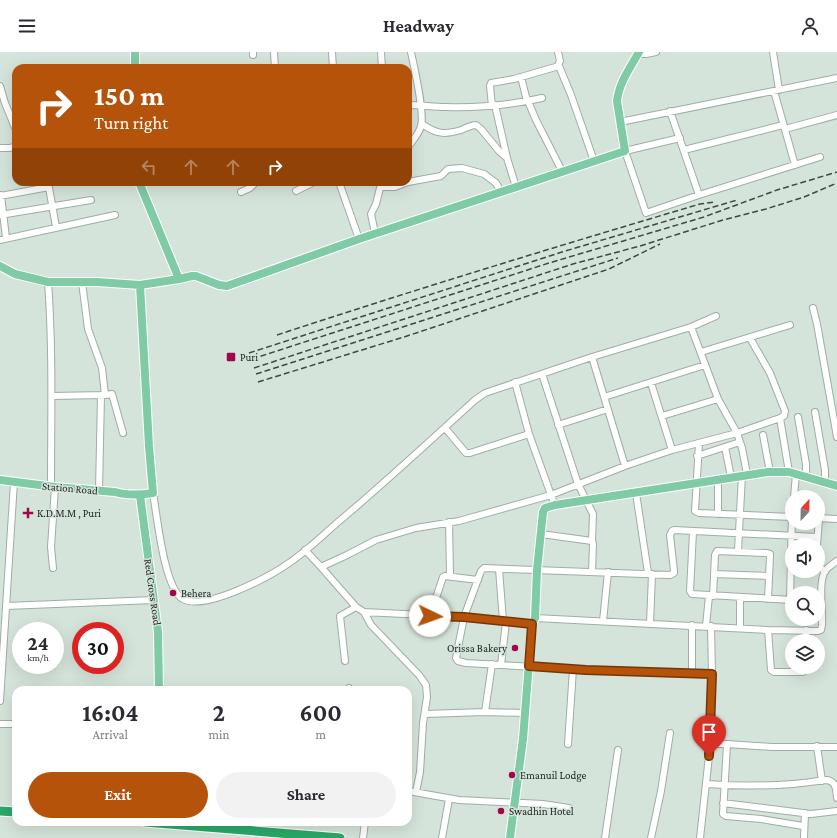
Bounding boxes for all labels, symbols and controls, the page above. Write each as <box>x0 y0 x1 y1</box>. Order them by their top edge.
icon: menu <box>16 15 38 37</box>
icon: person <box>799 15 821 37</box>
text: Headway <box>383 16 454 36</box>
icon: right <box>28 80 80 132</box>
text: 150 m <box>94 80 164 111</box>
text: Turn right <box>94 113 168 133</box>
icon: left <box>138 156 160 178</box>
icon: ahead <box>180 156 202 178</box>
icon: ahead <box>222 156 244 178</box>
icon: right <box>264 156 286 178</box>
marker: Puri <box>225 351 237 363</box>
place label: Puri <box>240 351 258 363</box>
street label: Station Road <box>42 480 99 496</box>
north arrow <box>785 490 825 530</box>
map controls <box>785 490 825 674</box>
marker: K.D.M.M , Puri <box>22 507 34 519</box>
place label: K.D.M.M , Puri <box>37 507 101 520</box>
button: sound <box>785 538 825 578</box>
street label: Red Cross Road <box>142 558 164 626</box>
button: search <box>785 586 825 626</box>
place label: Behera <box>181 587 211 599</box>
marker: Behera <box>168 588 178 598</box>
position arrow <box>409 595 451 637</box>
speed limit sign: 30 <box>72 622 124 674</box>
text: 24 <box>28 632 48 654</box>
button: layers <box>785 634 825 674</box>
place label: Orissa Bakery <box>447 642 508 655</box>
marker: Orissa Bakery <box>510 643 520 653</box>
text: km/h <box>27 652 49 663</box>
text: 16:04 <box>82 699 138 726</box>
text: 2 <box>213 699 225 726</box>
text: 600 <box>300 699 342 726</box>
pin <box>692 715 726 756</box>
icon: arrive <box>698 721 720 743</box>
text: Arrival <box>93 727 128 742</box>
text: min <box>209 727 229 742</box>
text: m <box>315 727 326 742</box>
place label: Emanuil Lodge <box>520 769 586 782</box>
marker: Emanuil Lodge <box>507 770 517 780</box>
button: Exit <box>28 772 208 818</box>
button: Share <box>216 772 396 818</box>
place label: Swadhin Hotel <box>509 805 574 817</box>
marker: Swadhin Hotel <box>496 806 506 816</box>

